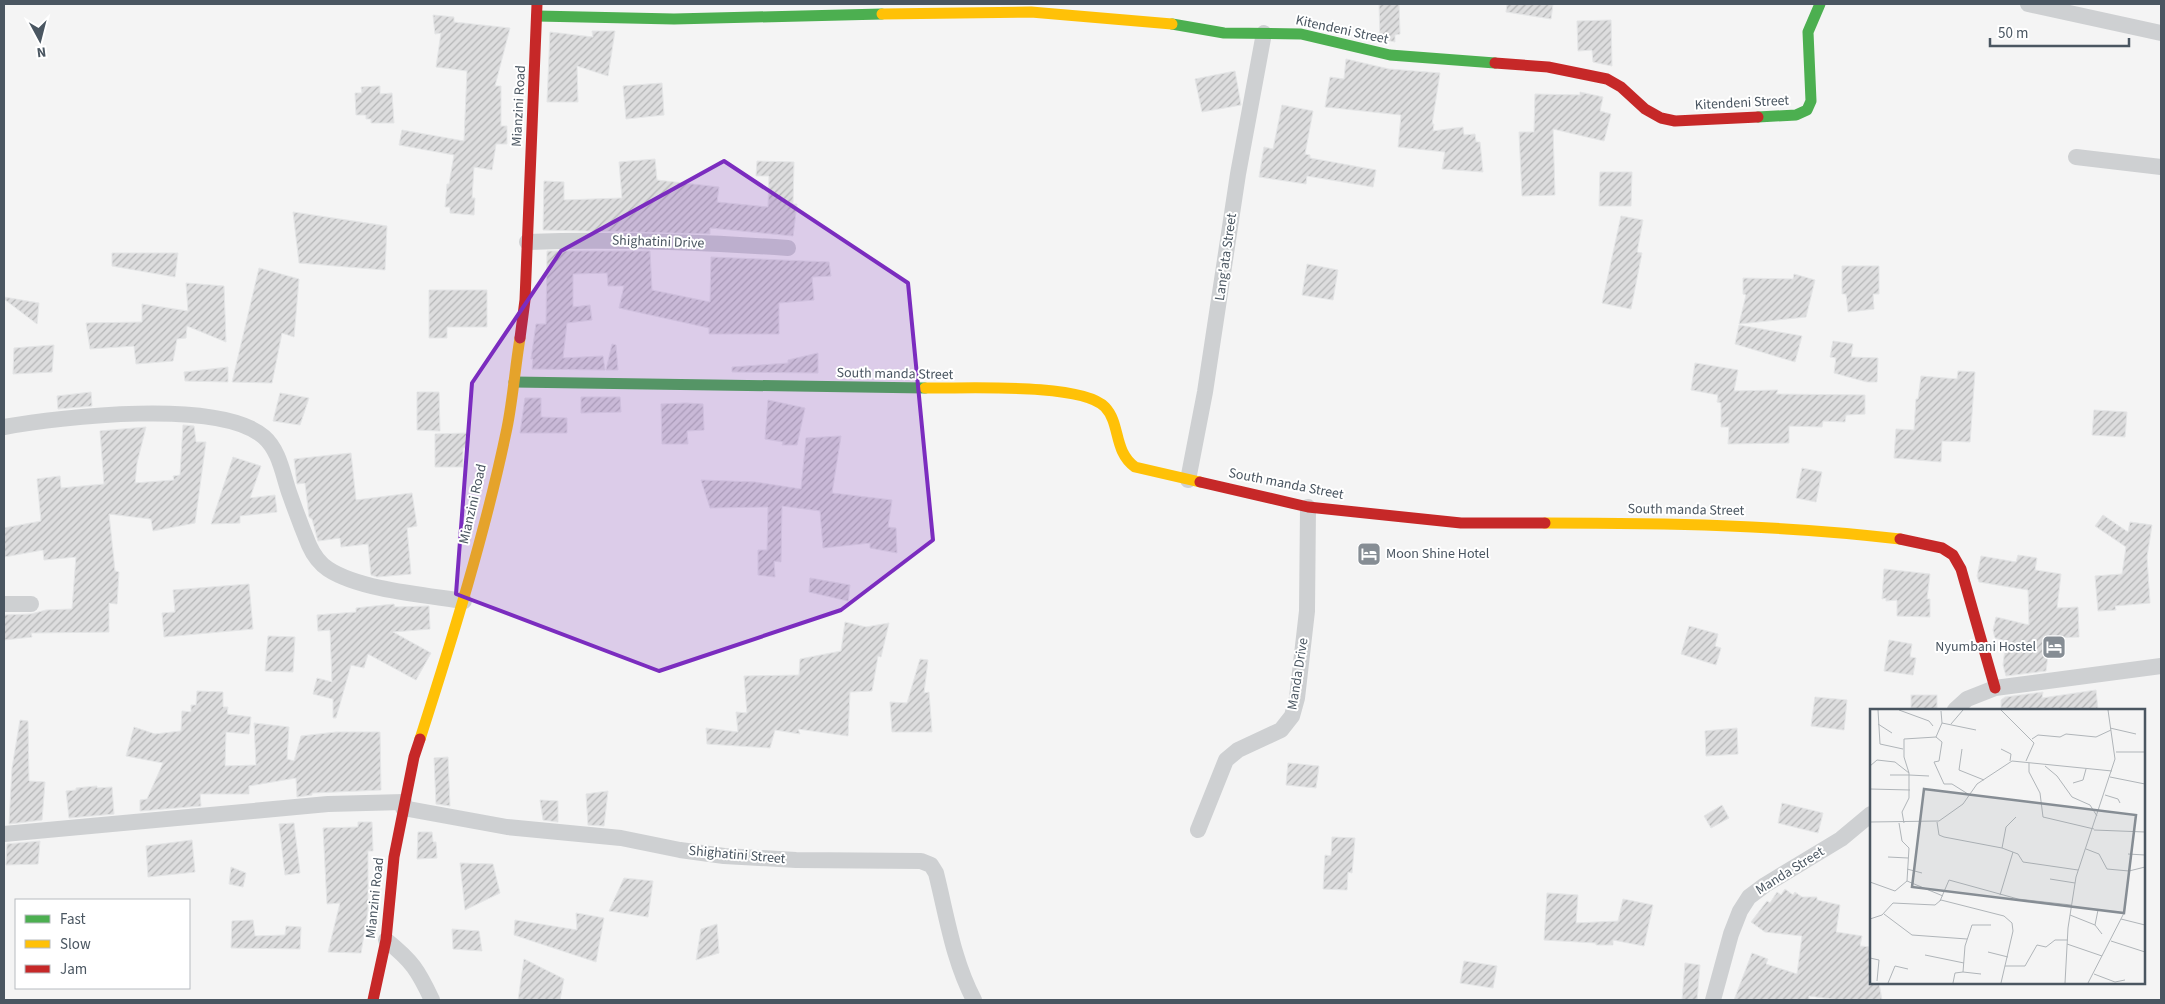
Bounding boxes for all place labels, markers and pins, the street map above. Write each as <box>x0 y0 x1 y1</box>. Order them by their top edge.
hotel icon: Moon Shine Hotel <box>1356 541 1382 567</box>
place label: Moon Shine Hotel <box>1386 544 1490 564</box>
hotel icon: Nyumbani Hostel <box>2041 634 2067 660</box>
place label: Nyumbani Hostel <box>1935 637 2036 657</box>

